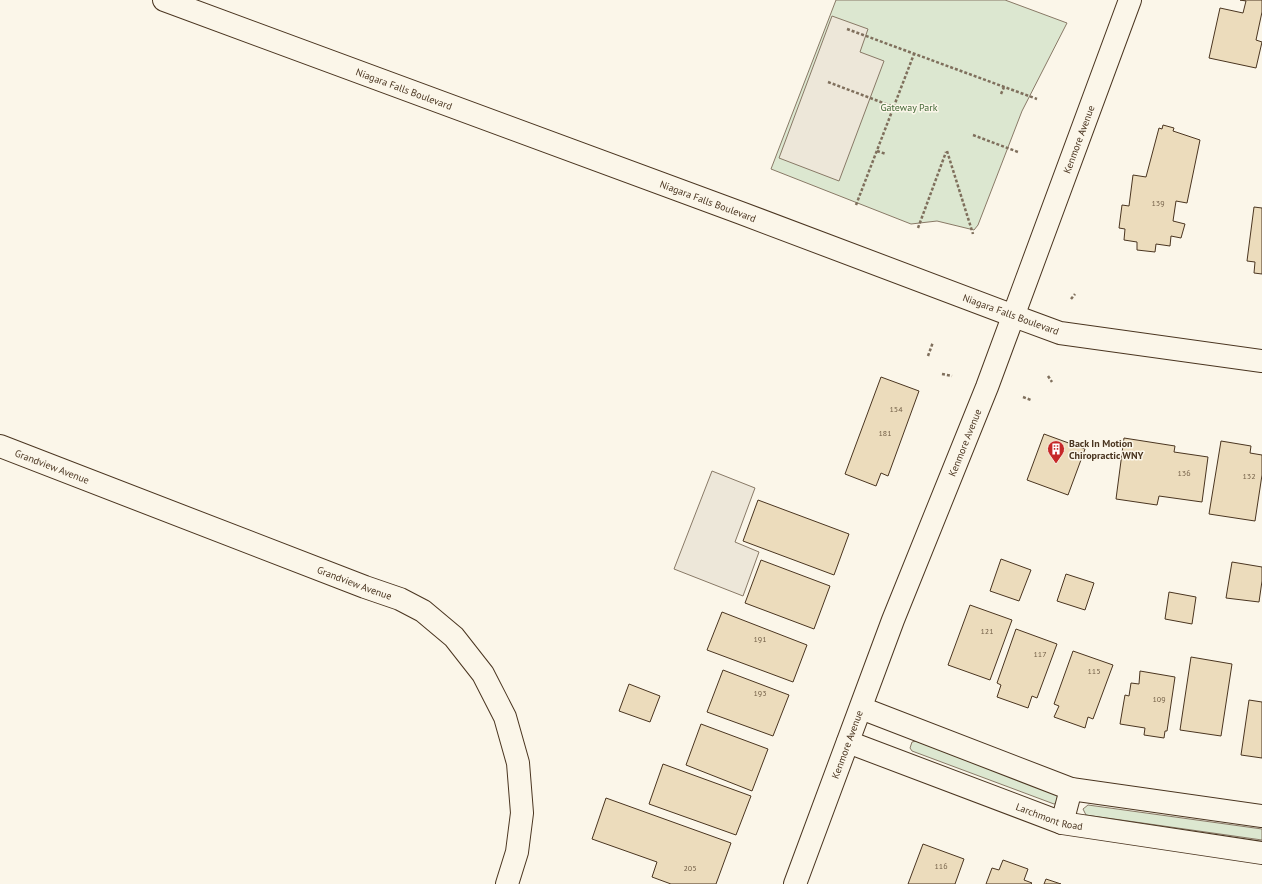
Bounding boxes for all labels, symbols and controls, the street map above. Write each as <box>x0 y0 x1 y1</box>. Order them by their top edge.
street label: Niagara Falls Boulevard <box>354 65 454 113</box>
park label: Gateway Park <box>881 101 938 114</box>
street label: Kenmore Avenue <box>1060 103 1098 175</box>
street label: Niagara Falls Boulevard <box>658 178 758 225</box>
house number: 139 <box>1151 198 1165 208</box>
street label: Niagara Falls Boulevard <box>961 291 1061 338</box>
house number: 154 <box>889 404 903 414</box>
street label: Kenmore Avenue <box>946 407 985 478</box>
house number: 181 <box>878 428 892 438</box>
place label: Back In Motion Chiropractic WNY <box>1069 437 1144 462</box>
building icon: Back In Motion Chiropractic WNY <box>1046 439 1066 464</box>
street label: Grandview Avenue <box>13 446 91 487</box>
house number: 136 <box>1177 468 1191 478</box>
house number: 132 <box>1242 471 1256 481</box>
street label: Grandview Avenue <box>315 563 393 603</box>
house number: 121 <box>980 626 994 636</box>
house number: 191 <box>753 634 767 644</box>
house number: 117 <box>1033 649 1047 659</box>
house number: 115 <box>1087 666 1101 676</box>
house number: 193 <box>753 688 767 698</box>
house number: 109 <box>1152 694 1166 704</box>
street label: Kenmore Avenue <box>829 709 866 780</box>
street label: Larchmont Road <box>1014 800 1084 833</box>
house number: 116 <box>934 861 948 871</box>
house number: 205 <box>683 863 697 873</box>

